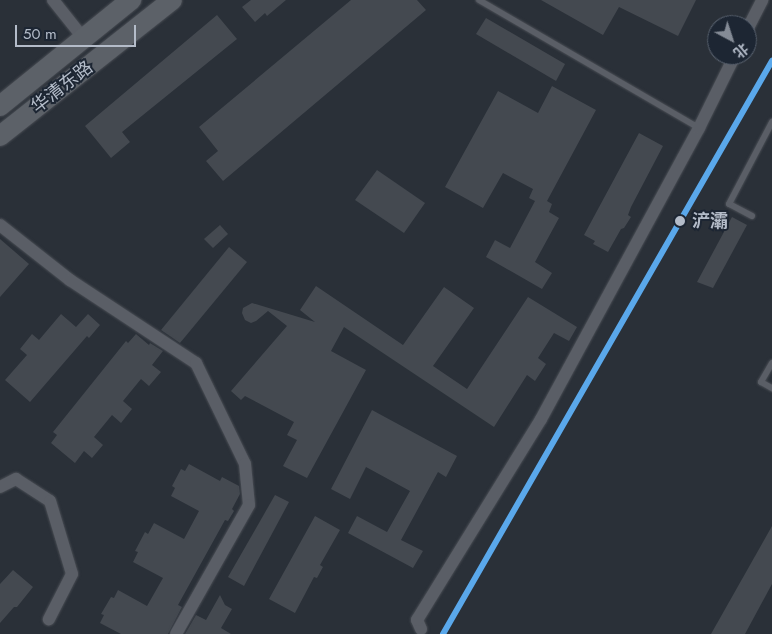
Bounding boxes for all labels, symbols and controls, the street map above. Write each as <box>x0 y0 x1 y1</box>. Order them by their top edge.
scale bar <box>18 15 139 47</box>
north arrow <box>707 15 757 65</box>
text: 50 m <box>23 23 57 45</box>
text: 北 <box>729 39 753 63</box>
street label: 华清东路 <box>27 56 97 118</box>
place label: 浐灞 <box>692 210 728 232</box>
marker: 浐灞 <box>672 213 688 229</box>

